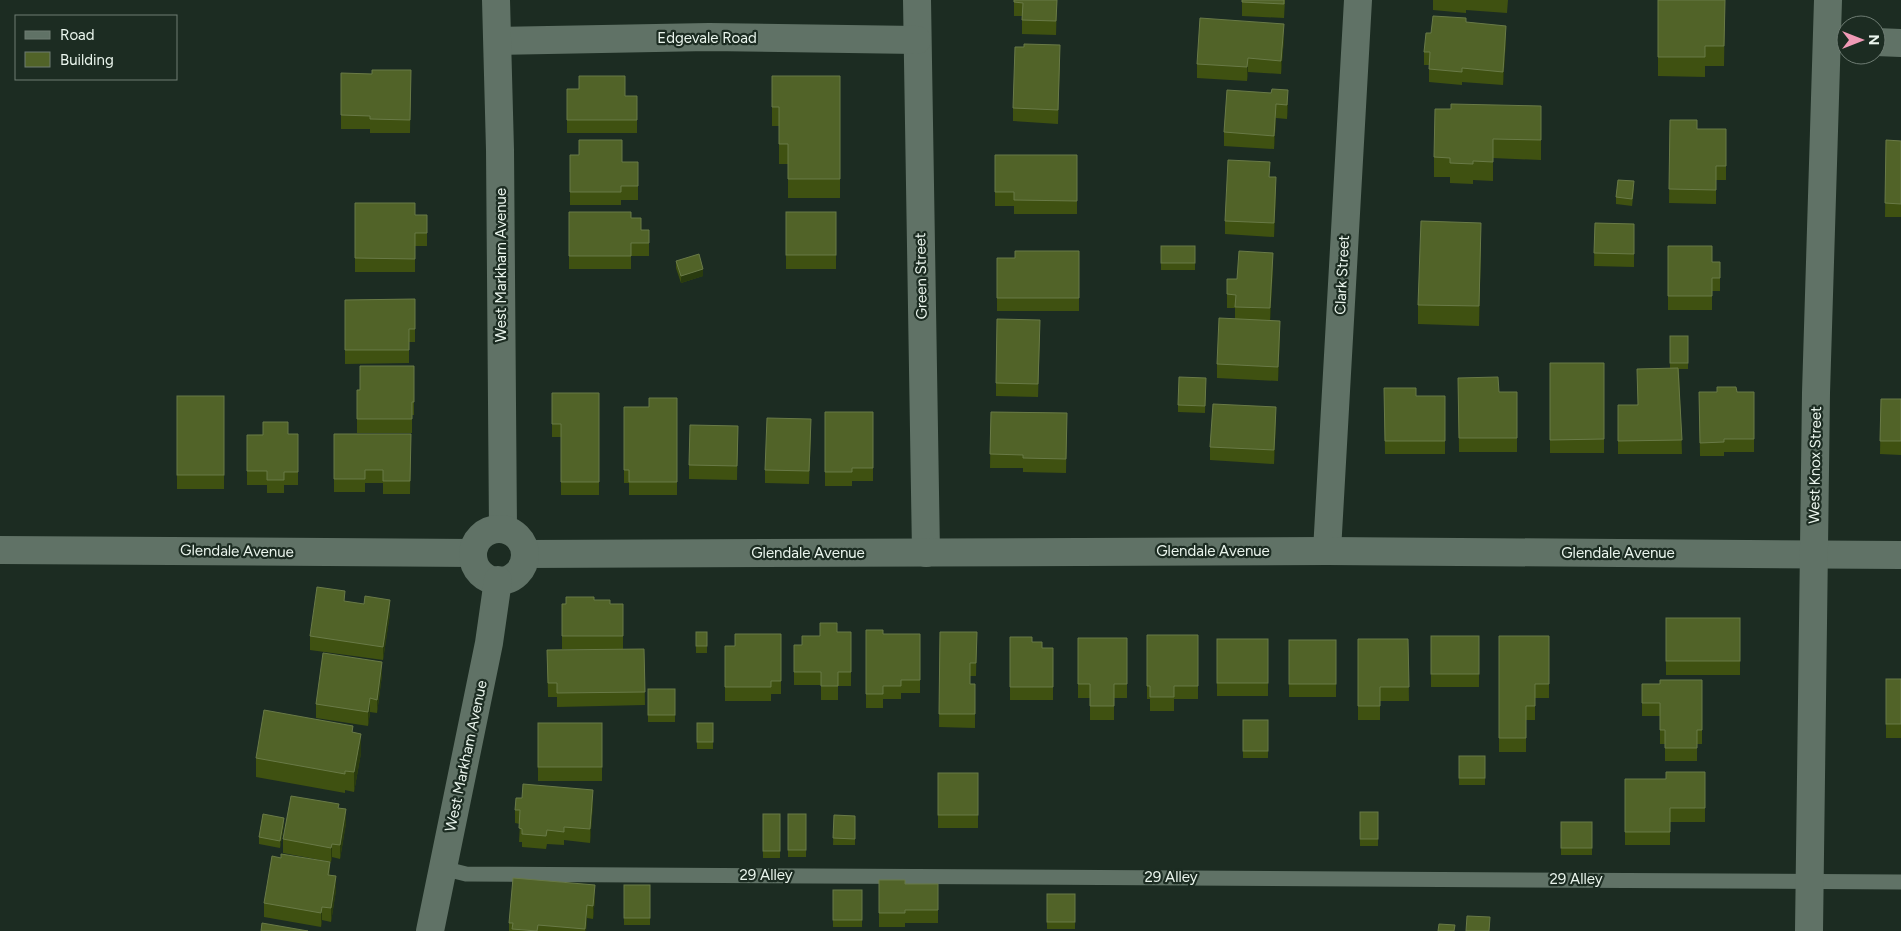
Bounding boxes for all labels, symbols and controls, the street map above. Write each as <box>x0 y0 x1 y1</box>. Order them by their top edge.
legend <box>15 15 178 80</box>
north arrow <box>1836 15 1886 65</box>
text: Road <box>60 26 95 44</box>
street label: Edgevale Road <box>657 29 757 47</box>
text: N <box>1865 35 1882 45</box>
text: Building <box>60 51 114 69</box>
street label: West Markham Avenue <box>492 188 510 342</box>
street label: Green Street <box>911 232 931 320</box>
street label: Clark Street <box>1331 234 1353 315</box>
street label: West Knox Street <box>1805 406 1825 524</box>
street label: Glendale Avenue <box>180 541 294 561</box>
street label: Glendale Avenue <box>1156 542 1270 560</box>
street label: Glendale Avenue <box>751 544 865 562</box>
street label: Glendale Avenue <box>1561 544 1675 562</box>
street label: West Markham Avenue <box>441 679 491 833</box>
street label: 29 Alley <box>739 866 793 884</box>
street label: 29 Alley <box>1144 868 1198 886</box>
street label: 29 Alley <box>1549 870 1603 888</box>

